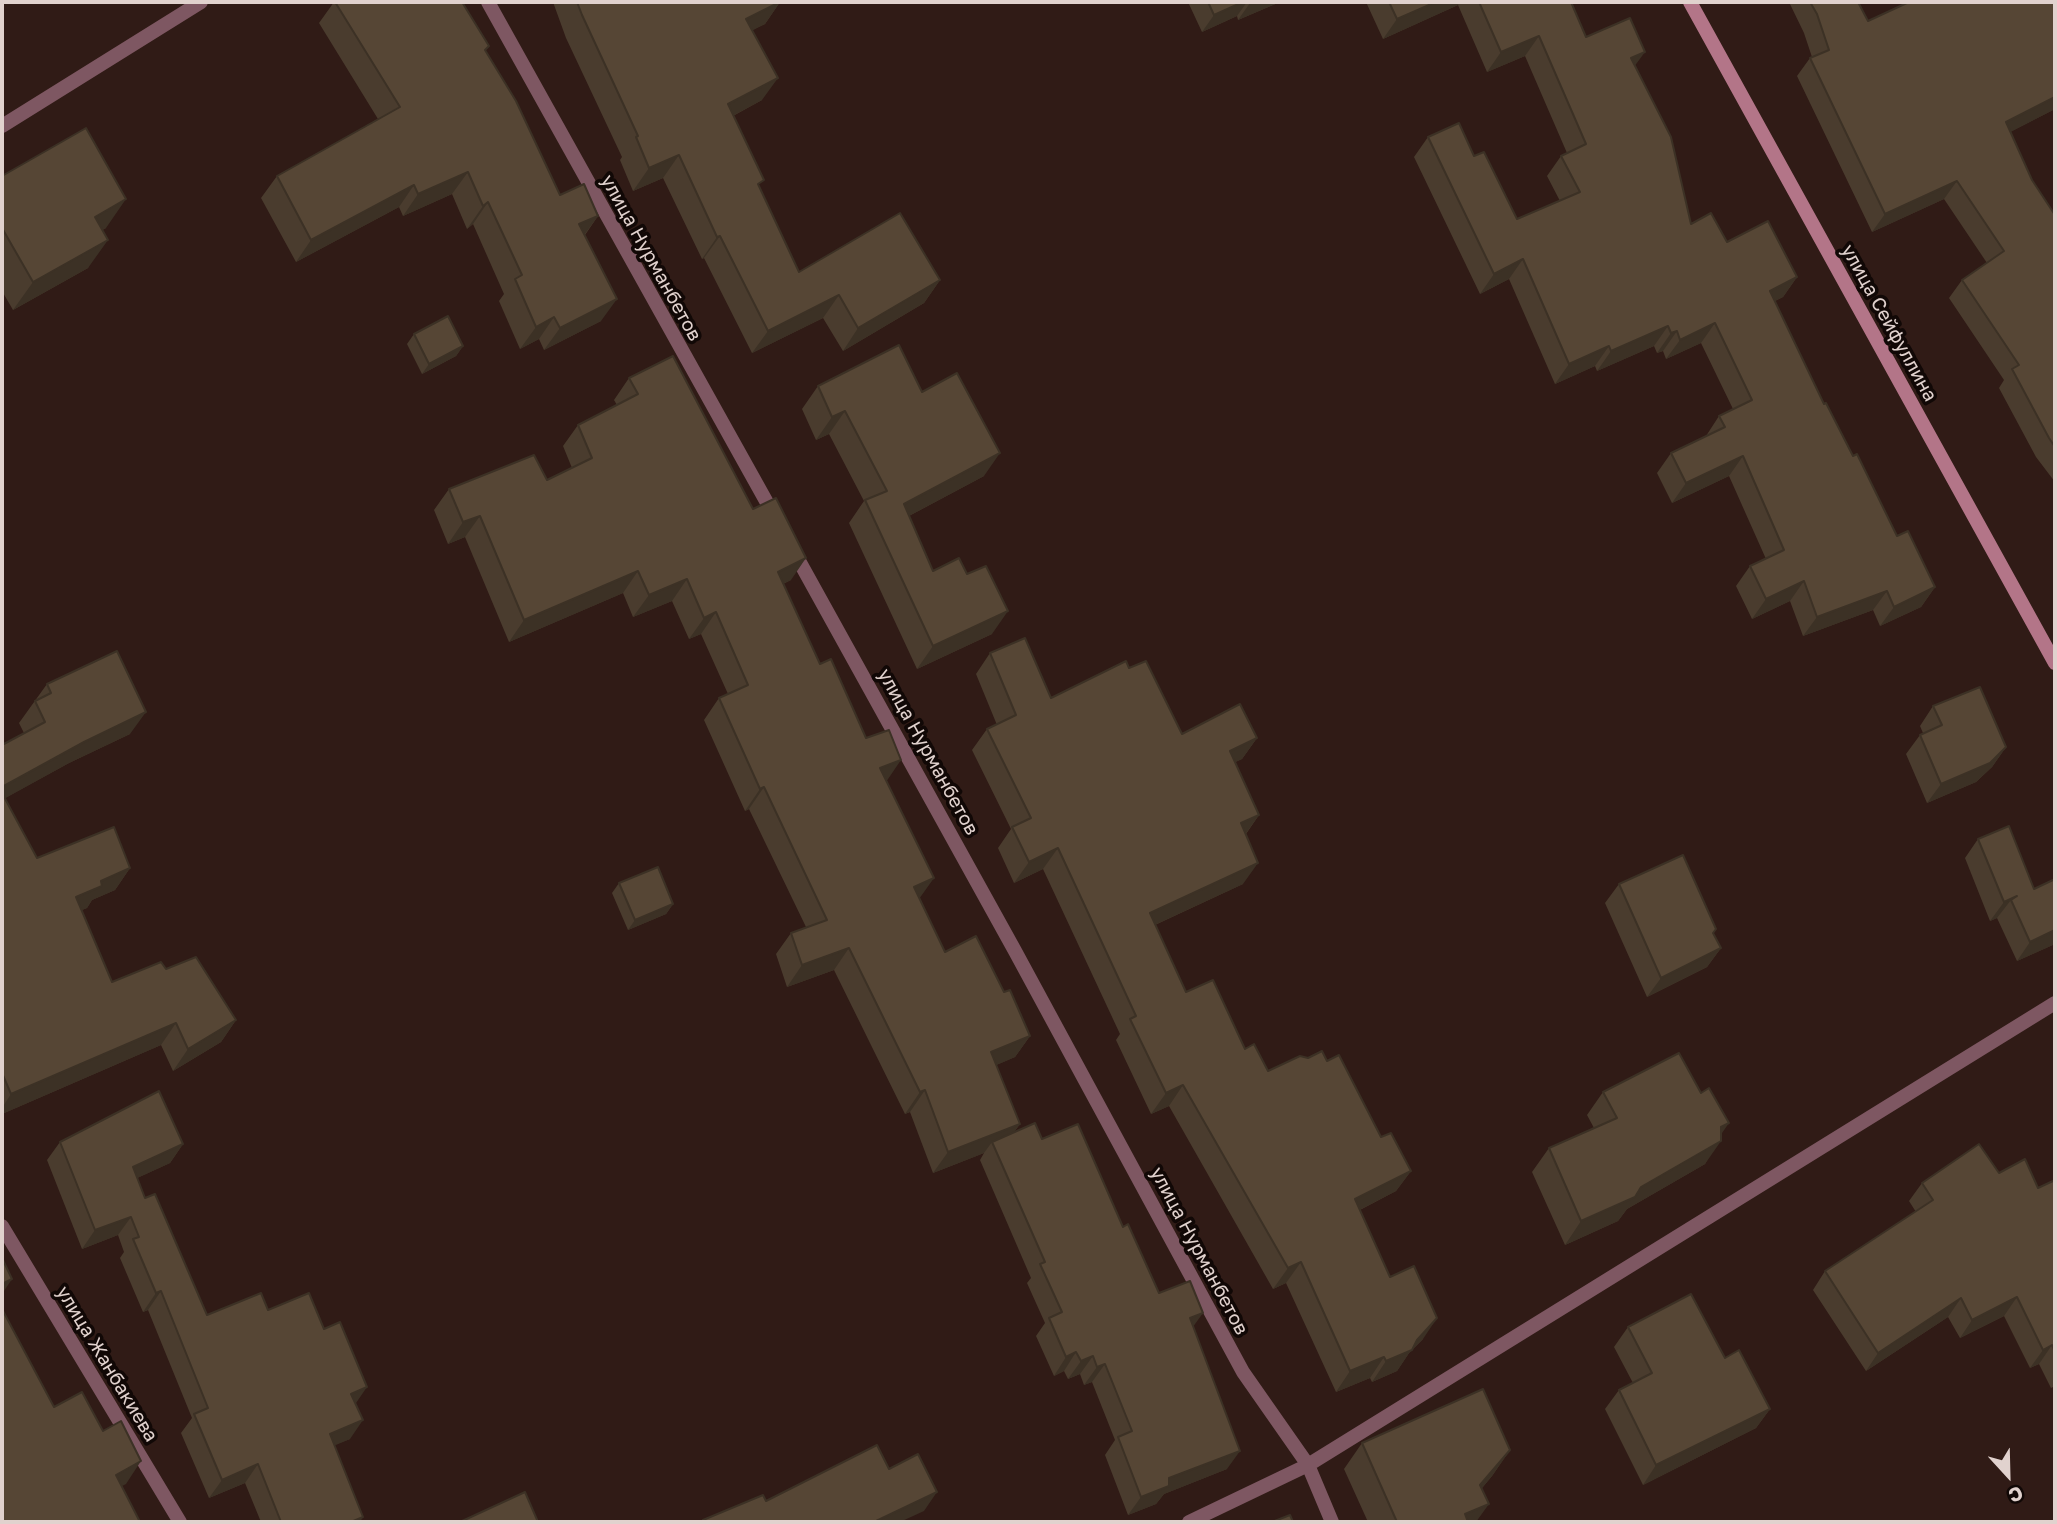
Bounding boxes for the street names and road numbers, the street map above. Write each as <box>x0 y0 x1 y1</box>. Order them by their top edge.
street label: улица Нурманбетов <box>596 171 706 345</box>
street label: улица Сейфуллина <box>1836 240 1942 406</box>
street label: улица Нурманбетов <box>873 665 983 839</box>
street label: улица Нурманбетов <box>1145 1163 1253 1339</box>
street label: улица Жанбакиева <box>51 1282 163 1446</box>

